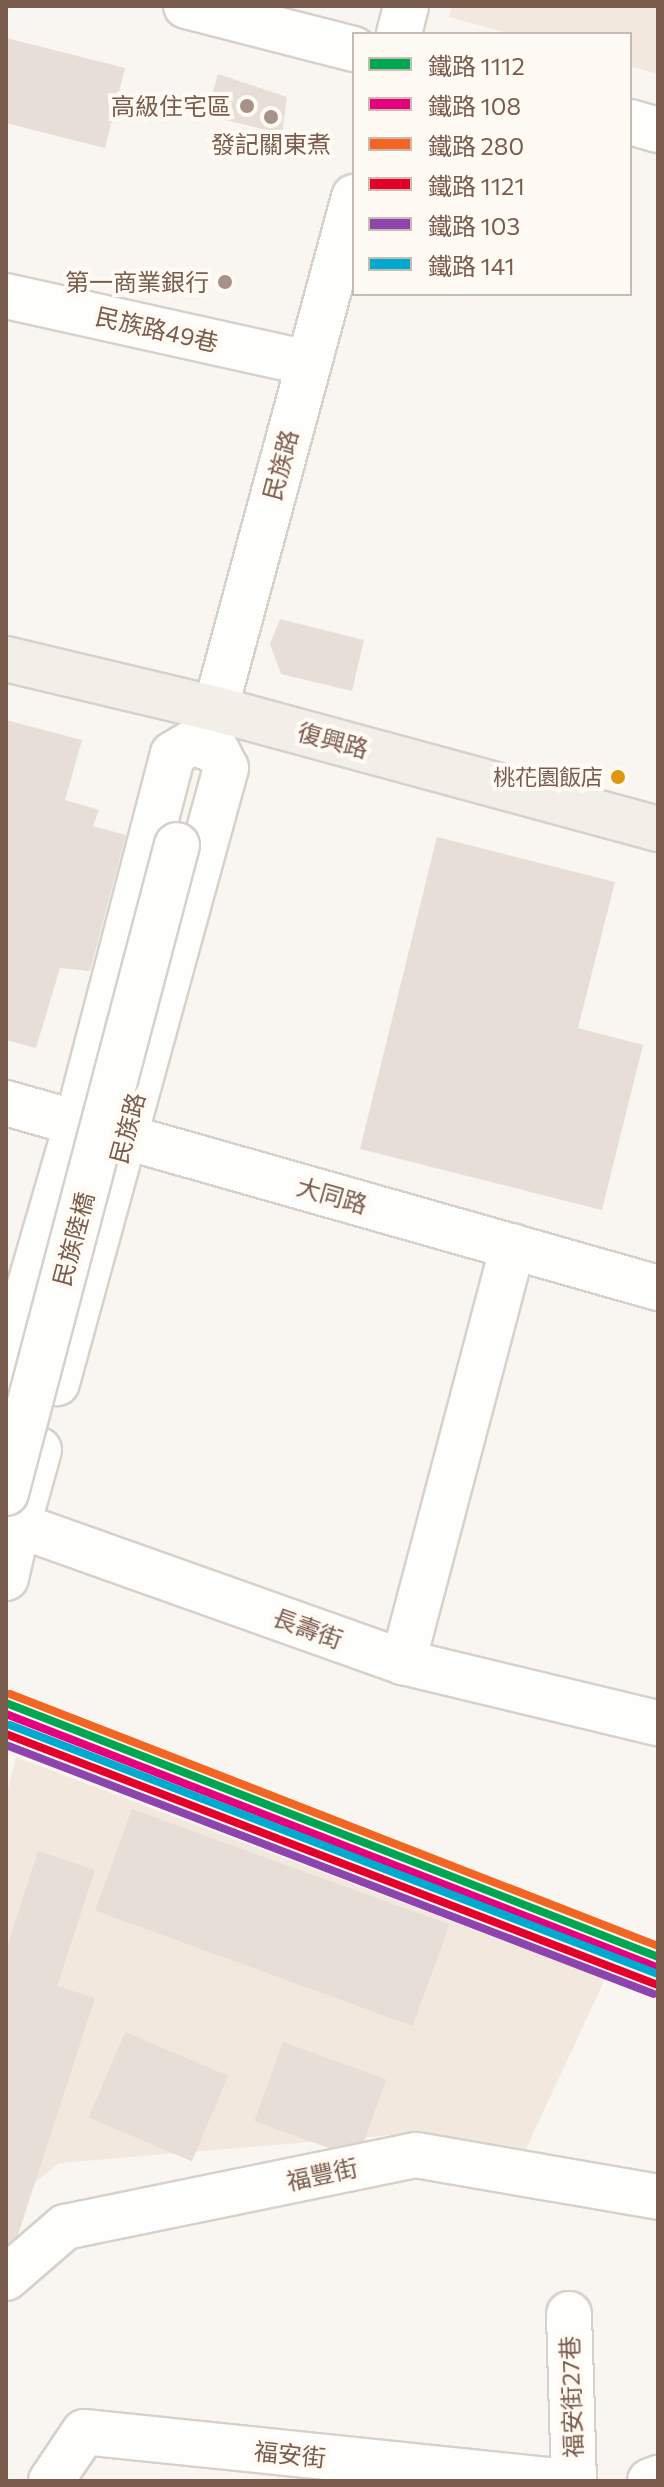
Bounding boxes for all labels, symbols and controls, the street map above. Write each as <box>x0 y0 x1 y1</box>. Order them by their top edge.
legend <box>352 32 632 296</box>
text: 鐵路 1112 <box>428 51 525 80</box>
text: 鐵路 108 <box>428 91 521 120</box>
place label: 高級住宅區 <box>111 92 231 120</box>
marker: 高級住宅區 <box>238 97 256 115</box>
marker: 發記關東煮 <box>262 108 280 126</box>
place label: 發記關東煮 <box>211 130 331 158</box>
text: 鐵路 280 <box>428 131 524 160</box>
text: 鐵路 1121 <box>428 171 525 200</box>
text: 鐵路 103 <box>428 211 520 240</box>
text: 鐵路 141 <box>428 251 515 280</box>
place label: 第一商業銀行 <box>65 268 209 296</box>
marker: 第一商業銀行 <box>216 273 234 291</box>
street label: 民族路49巷 <box>93 301 221 357</box>
street label: 民族路 <box>257 426 303 504</box>
street label: 復興路 <box>294 717 372 763</box>
place label: 桃花園飯店 <box>493 764 603 790</box>
marker: 桃花園飯店 <box>610 769 626 785</box>
street label: 民族路 <box>104 1089 150 1167</box>
street label: 大同路 <box>293 1171 371 1219</box>
street label: 民族陸橋 <box>47 1189 99 1289</box>
street label: 長壽街 <box>269 1602 347 1654</box>
street label: 福豐街 <box>284 2152 360 2196</box>
street label: 福安街27巷 <box>554 2336 588 2458</box>
street label: 福安街 <box>253 2436 327 2472</box>

